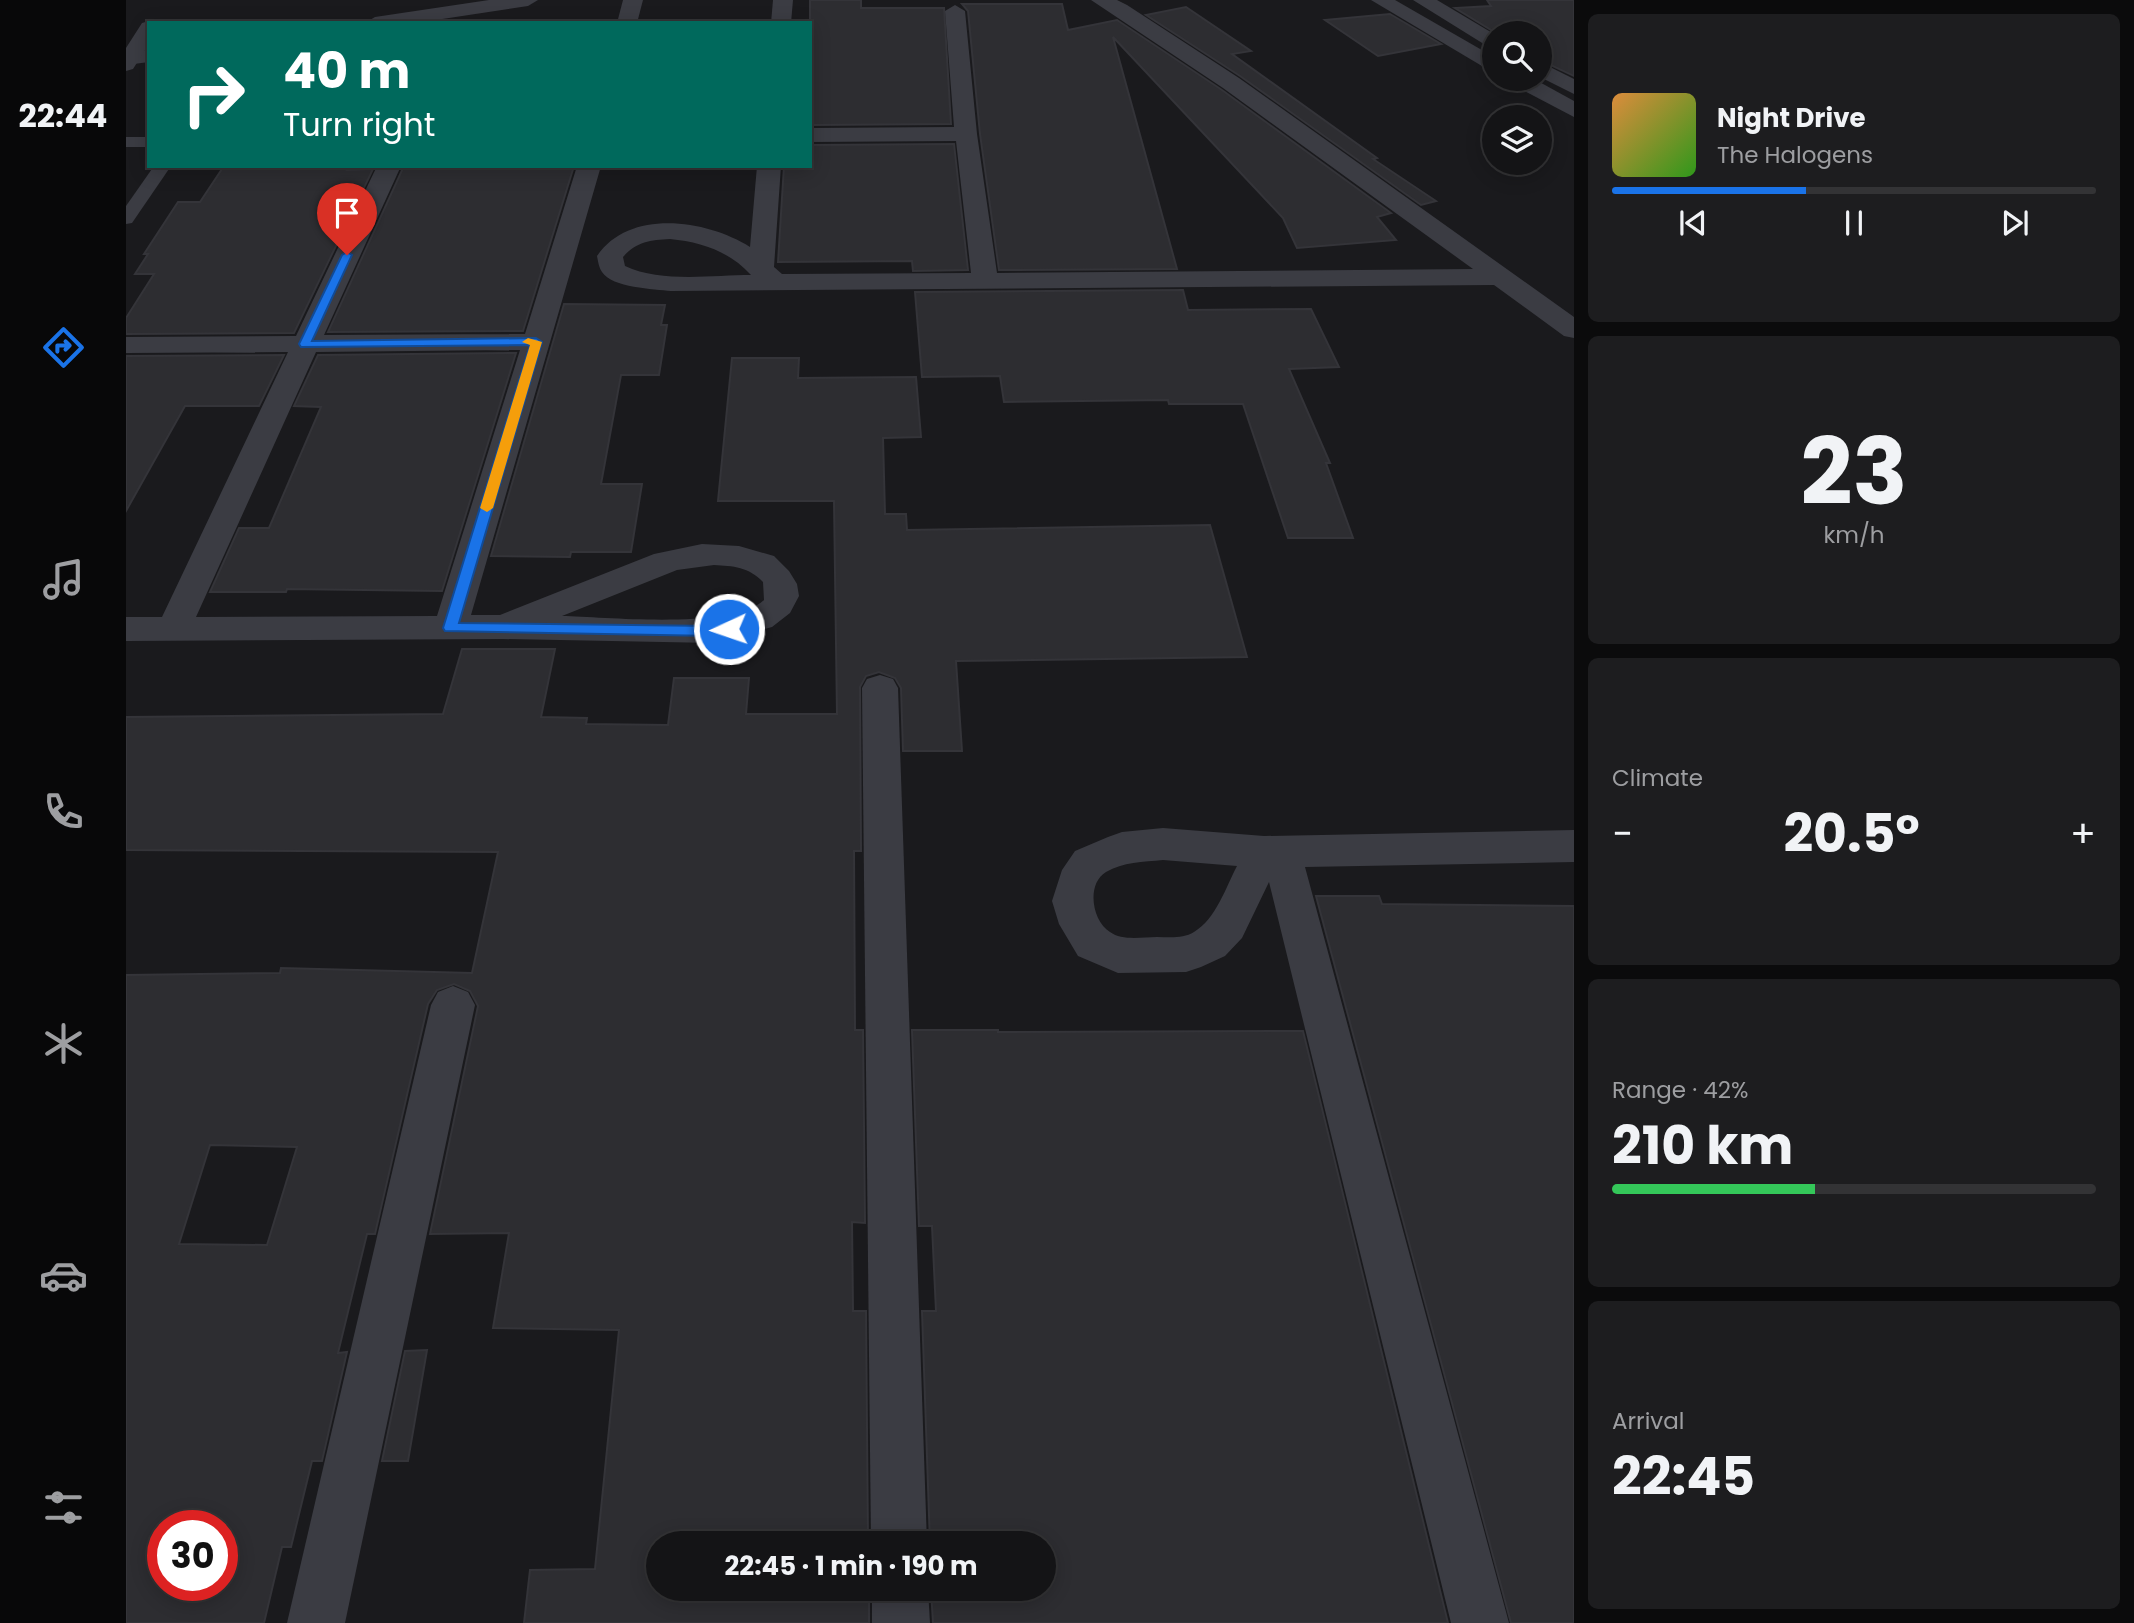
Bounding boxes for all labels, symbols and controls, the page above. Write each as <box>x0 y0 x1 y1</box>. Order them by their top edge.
map controls <box>1482 21 1552 175</box>
button: search <box>1482 21 1552 91</box>
text: 40 m <box>283 37 410 105</box>
icon: right <box>168 49 259 140</box>
text: 22:44 <box>19 93 107 138</box>
text: Night Drive <box>1717 100 1865 136</box>
text: Turn right <box>283 102 435 147</box>
button: layers <box>1482 105 1552 175</box>
text: The Halogens <box>1717 139 1873 171</box>
pin <box>317 183 377 255</box>
icon: arrive <box>328 194 366 232</box>
icon: previous <box>1674 204 1712 242</box>
icon: pause <box>1835 204 1873 242</box>
icon: next <box>1996 204 2034 242</box>
icon: directions <box>39 323 88 372</box>
text: 23 <box>1800 408 1908 536</box>
text: km/h <box>1823 519 1885 551</box>
icon: music <box>39 555 88 604</box>
position arrow <box>692 592 766 666</box>
text: Climate <box>1612 762 1703 794</box>
icon: phone <box>39 787 88 836</box>
text: 20.5° <box>1783 797 1920 870</box>
text: − <box>1612 807 1633 860</box>
text: + <box>2070 807 2096 860</box>
icon: climate <box>39 1019 88 1068</box>
text: Range · 42% <box>1612 1074 1748 1106</box>
text: 210 km <box>1612 1109 1793 1182</box>
icon: car <box>39 1251 88 1300</box>
text: Arrival <box>1612 1405 1684 1437</box>
text: 22:45 <box>1612 1440 1755 1513</box>
icon: filters <box>39 1483 88 1532</box>
speed limit sign: 30 <box>147 1510 238 1601</box>
text: 22:45 · 1 min · 190 m <box>725 1548 977 1584</box>

